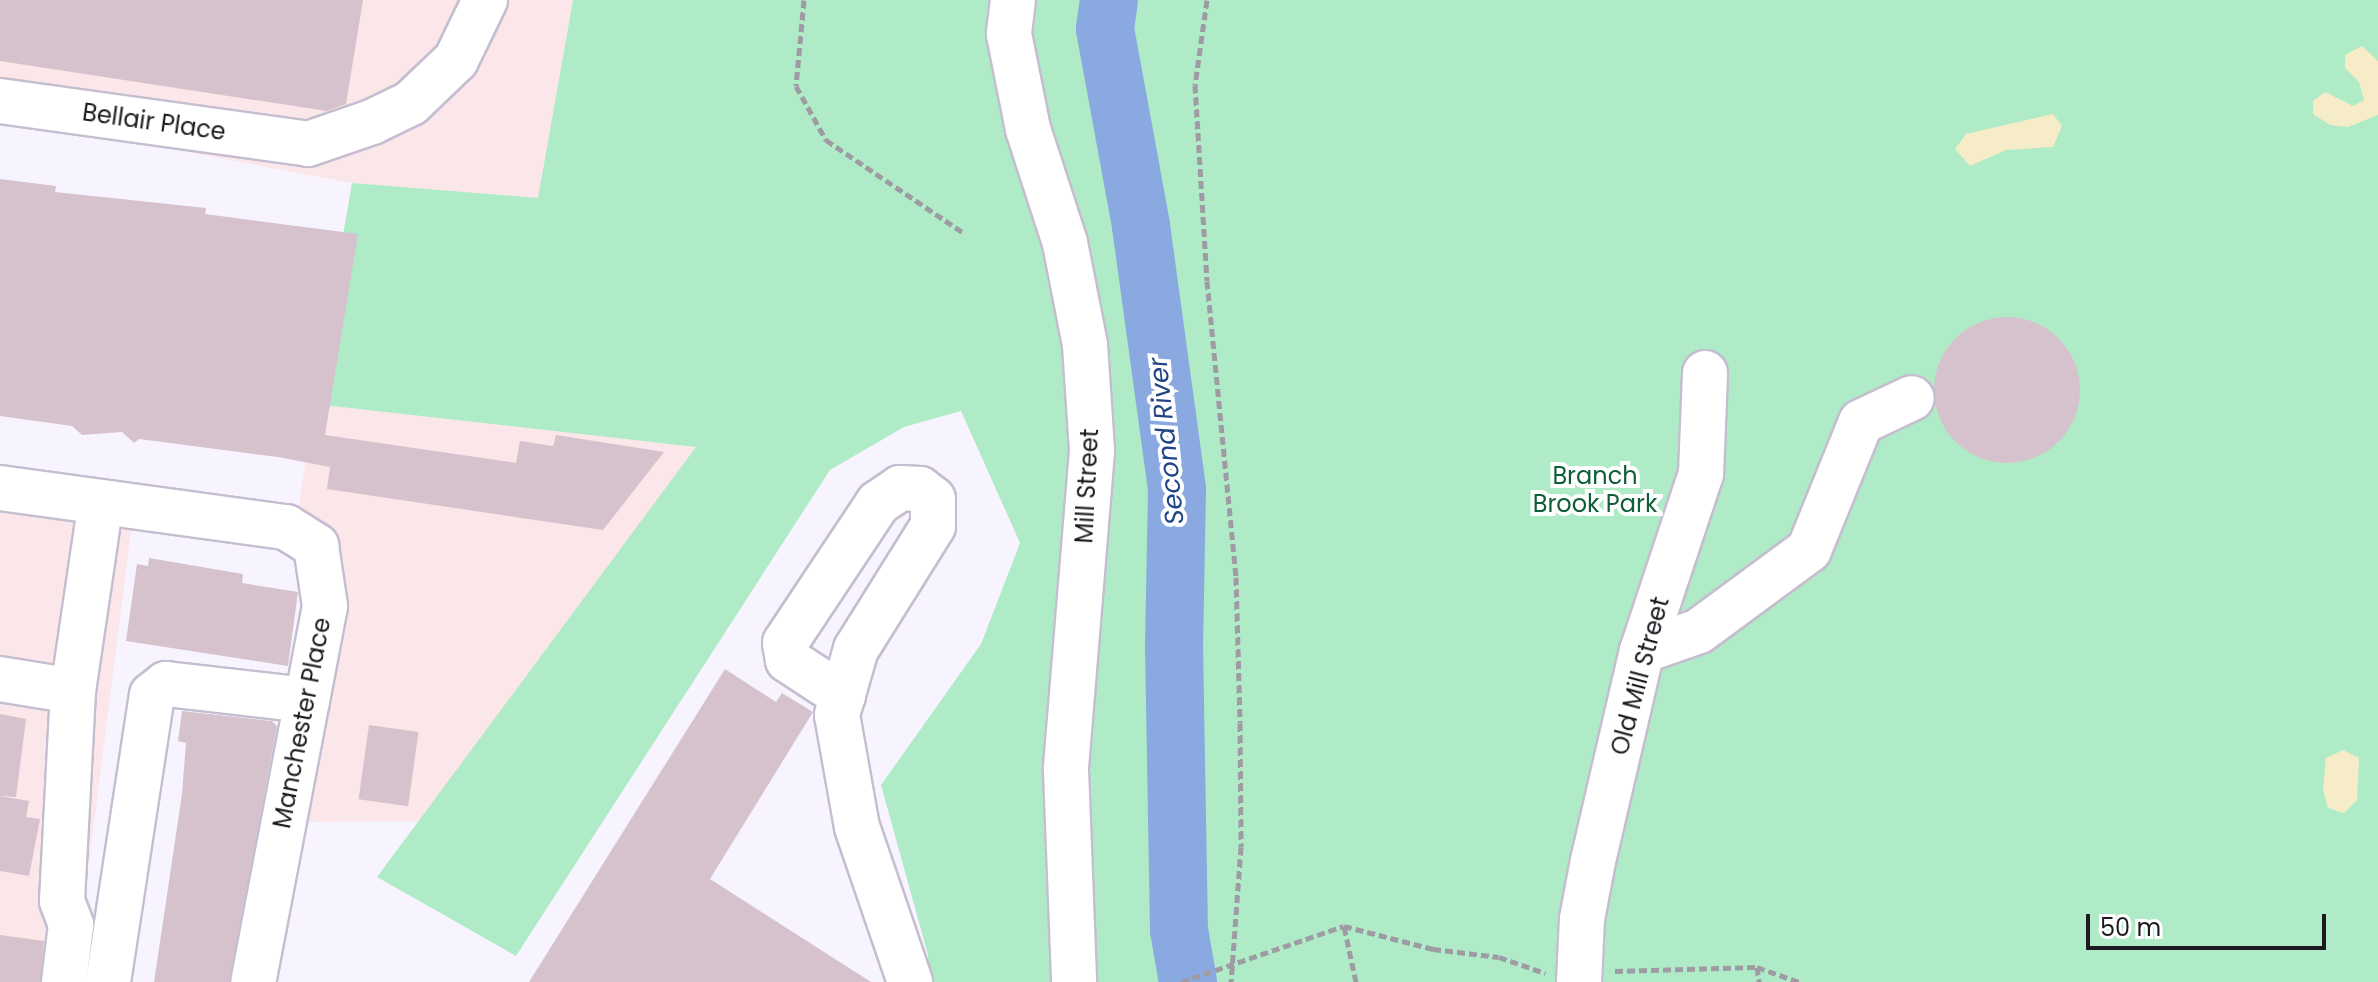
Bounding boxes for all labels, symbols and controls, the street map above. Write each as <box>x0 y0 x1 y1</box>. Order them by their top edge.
street label: Bellair Place <box>81 98 227 146</box>
water label: Second River <box>1143 356 1191 526</box>
street label: Mill Street <box>1070 428 1104 544</box>
park label: Branch Brook Park <box>1533 462 1657 518</box>
street label: Old Mill Street <box>1605 594 1675 758</box>
street label: Manchester Place <box>267 615 337 831</box>
scale bar <box>2090 898 2330 948</box>
text: 50 m <box>2100 911 2161 944</box>

